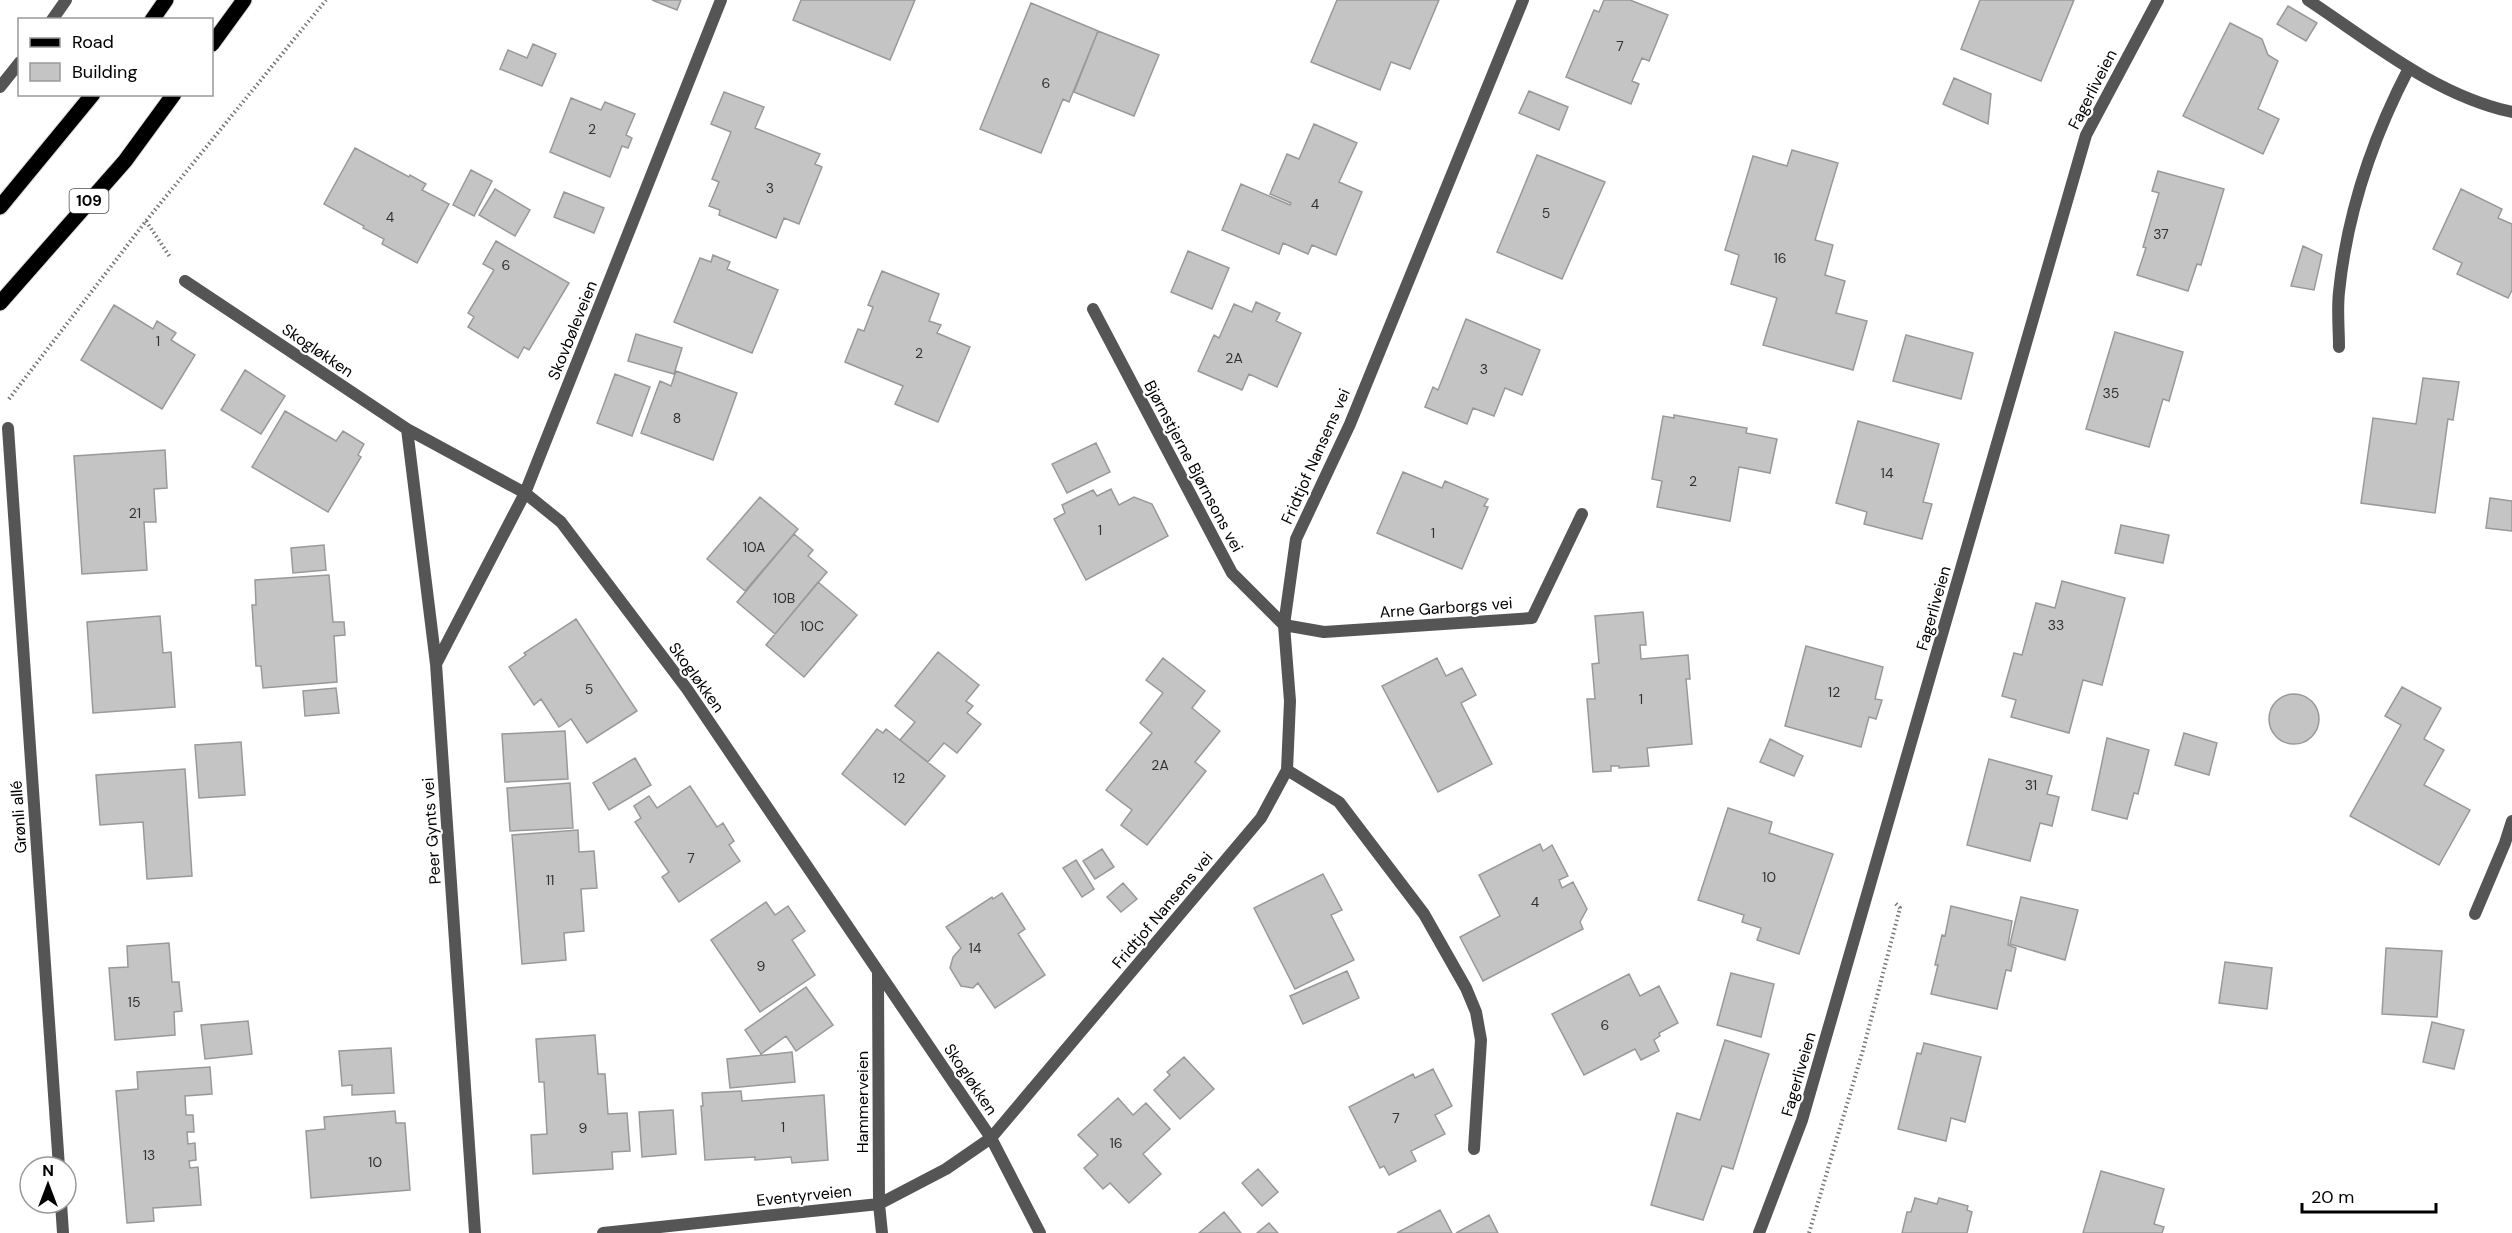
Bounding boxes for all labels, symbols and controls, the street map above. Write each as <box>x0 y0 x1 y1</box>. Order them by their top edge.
legend <box>18 18 213 96</box>
text: Road <box>72 30 114 54</box>
house number: 7 <box>1616 37 1624 55</box>
street label: Fagerliveien <box>2063 46 2122 133</box>
text: Building <box>72 60 137 84</box>
house number: 6 <box>1042 74 1050 92</box>
house number: 2 <box>588 120 596 138</box>
house number: 3 <box>766 179 774 197</box>
road number: 109 <box>70 189 109 213</box>
house number: 4 <box>1311 195 1320 213</box>
house number: 5 <box>1542 204 1550 222</box>
house number: 4 <box>386 208 395 226</box>
house number: 37 <box>2153 225 2169 243</box>
house number: 16 <box>1773 249 1787 267</box>
house number: 6 <box>502 256 510 274</box>
street label: Skovbøleveien <box>543 277 602 383</box>
street label: Skogløkken <box>278 319 357 382</box>
house number: 1 <box>156 332 160 350</box>
house number: 2 <box>915 344 923 362</box>
house number: 2A <box>1225 349 1243 367</box>
house number: 3 <box>1480 360 1488 378</box>
street label: Bjørnstjerne Bjørnsons vei <box>1139 377 1248 556</box>
house number: 35 <box>2103 384 2119 402</box>
street label: Fridtjof Nansens vei <box>1276 385 1355 527</box>
house number: 8 <box>673 409 681 427</box>
house number: 14 <box>1881 464 1894 482</box>
house number: 2 <box>1689 472 1697 490</box>
house number: 21 <box>129 504 141 522</box>
house number: 1 <box>1098 521 1102 539</box>
house number: 1 <box>1431 524 1435 542</box>
house number: 10A <box>743 538 765 556</box>
street label: Fagerliveien <box>1911 563 1956 653</box>
house number: 10B <box>773 589 795 607</box>
street label: Arne Garborgs vei <box>1379 592 1513 623</box>
house number: 33 <box>2048 616 2064 634</box>
house number: 10C <box>800 617 824 635</box>
street label: Skogløkken <box>664 638 729 717</box>
house number: 5 <box>585 680 593 698</box>
house number: 12 <box>1828 683 1840 701</box>
house number: 1 <box>1639 690 1643 708</box>
house number: 2A <box>1151 756 1169 774</box>
house number: 12 <box>893 769 905 787</box>
house number: 31 <box>2025 776 2037 794</box>
street label: Peer Gynts vei <box>417 777 446 885</box>
street label: Grønli allé <box>5 780 32 854</box>
street label: Fridtjof Nansens vei <box>1107 848 1217 973</box>
house number: 7 <box>687 849 695 867</box>
house number: 10 <box>1762 868 1776 886</box>
house number: 11 <box>546 871 554 889</box>
house number: 4 <box>1531 893 1540 911</box>
house number: 14 <box>969 939 982 957</box>
house number: 9 <box>757 957 766 975</box>
house number: 15 <box>128 993 140 1011</box>
house number: 6 <box>1601 1016 1609 1034</box>
street label: Fagerliveien <box>1776 1029 1821 1119</box>
street label: Skogløkken <box>939 1040 1002 1119</box>
street label: Hammerveien <box>852 1051 873 1153</box>
house number: 7 <box>1392 1109 1400 1127</box>
house number: 1 <box>781 1118 785 1136</box>
house number: 9 <box>579 1119 588 1137</box>
house number: 16 <box>1109 1134 1123 1152</box>
house number: 13 <box>143 1146 155 1164</box>
house number: 10 <box>368 1153 382 1171</box>
north arrow <box>18 1155 78 1215</box>
text: N <box>42 1160 54 1181</box>
scale bar <box>2302 1176 2436 1214</box>
street label: Eventyrveien <box>755 1180 853 1211</box>
text: 20 m <box>2311 1185 2354 1209</box>

